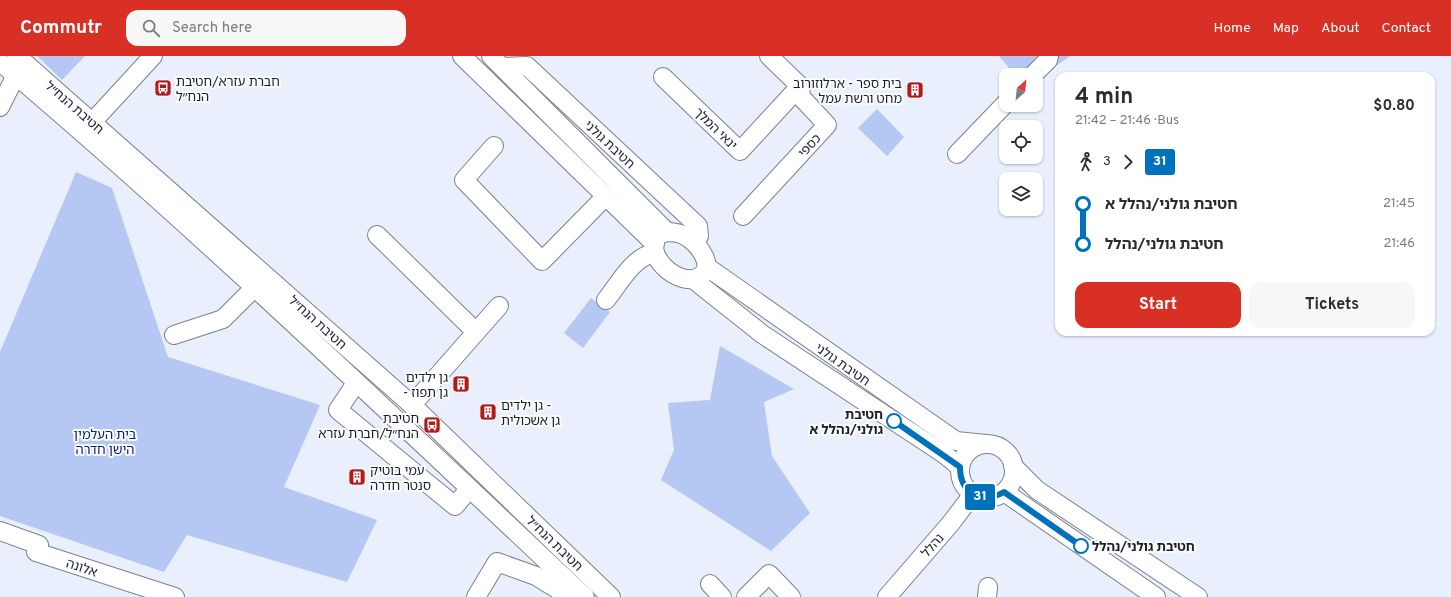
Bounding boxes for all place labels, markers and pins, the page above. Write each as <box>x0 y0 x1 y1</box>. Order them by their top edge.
place label: חברת עזרא/חטיבת הנח״ל <box>176 75 280 106</box>
place label: בית ספר - ארלוזורוב מחט ורשת עמל <box>793 77 902 108</box>
bus stop icon: חברת עזרא/חטיבת הנח״ל <box>153 78 173 98</box>
building icon: בית ספר - ארלוזורוב מחט ורשת עמל <box>905 80 925 100</box>
place label: גן ילדים - גן תפוז <box>403 371 448 402</box>
building icon: גן ילדים - גן תפוז <box>451 374 471 394</box>
place label: גן ילדים - גן אשכולית <box>501 399 560 430</box>
building icon: גן ילדים - גן אשכולית <box>478 402 498 422</box>
place label: חטיבת גולני/נהלל א <box>810 408 884 439</box>
place label: חטיבת הנח״ל/חברת עזרא <box>318 412 419 443</box>
marker: חטיבת גולני/נהלל א <box>886 413 902 429</box>
bus stop icon: חטיבת הנח״ל/חברת עזרא <box>422 415 442 435</box>
place label: עמי בוטיק סנטר חדרה <box>370 464 431 495</box>
building icon: עמי בוטיק סנטר חדרה <box>347 467 367 487</box>
marker: חטיבת גולני/נהלל <box>1073 538 1089 554</box>
place label: חטיבת גולני/נהלל <box>1092 540 1195 556</box>

